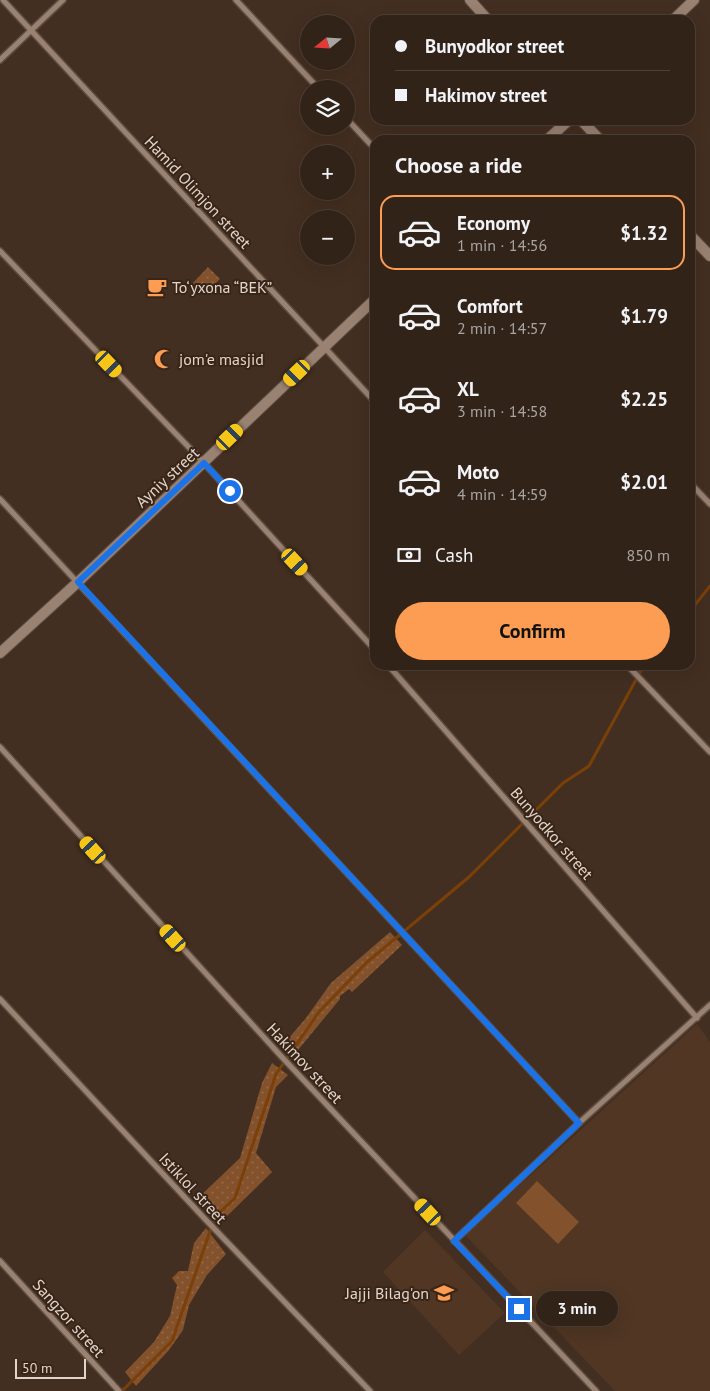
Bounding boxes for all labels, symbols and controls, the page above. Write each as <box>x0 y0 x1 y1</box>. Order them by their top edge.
north arrow <box>300 15 355 70</box>
map controls <box>300 15 355 265</box>
text: Bunyodkor street <box>425 34 564 58</box>
button: layers <box>300 80 355 135</box>
text: Hakimov street <box>425 83 547 107</box>
street label: Hamid Olimjon street <box>141 132 256 253</box>
button: + <box>300 145 355 200</box>
text: Choose a ride <box>395 151 522 179</box>
button: − <box>300 210 355 265</box>
icon: car <box>397 210 442 255</box>
text: Economy <box>457 211 530 235</box>
text: $1.32 <box>620 221 668 245</box>
text: 1 min · 14:56 <box>457 235 547 255</box>
cafe icon: To‘yxona “BEK” <box>146 276 168 298</box>
place label: To‘yxona “BEK” <box>172 277 272 297</box>
icon: car <box>397 293 442 338</box>
text: Comfort <box>457 294 523 318</box>
text: $1.79 <box>620 304 668 328</box>
text: 2 min · 14:57 <box>457 318 547 338</box>
car <box>93 348 124 380</box>
mosque icon: jom'e masjid <box>153 348 175 370</box>
place label: jom'e masjid <box>179 349 264 369</box>
car <box>280 357 313 389</box>
icon: car <box>397 376 442 421</box>
text: XL <box>457 377 479 401</box>
text: $2.25 <box>620 387 668 411</box>
text: 3 min · 14:58 <box>457 401 547 421</box>
car <box>213 421 246 453</box>
street label: Ayniy street <box>131 442 203 511</box>
icon: car <box>397 459 442 504</box>
text: Moto <box>457 460 499 484</box>
text: $2.01 <box>620 470 668 494</box>
route start <box>219 480 241 502</box>
text: 4 min · 14:59 <box>457 484 547 504</box>
icon: cash <box>395 541 423 569</box>
text: Cash <box>435 543 473 567</box>
text: 850 m <box>627 545 670 565</box>
car <box>279 546 310 578</box>
button: Confirm <box>395 602 670 660</box>
street label: Bunyodkor street <box>506 783 598 884</box>
car <box>77 834 108 866</box>
car <box>157 922 188 954</box>
street label: Hakimov street <box>263 1019 348 1108</box>
street label: Istiklol street <box>155 1148 231 1228</box>
car <box>412 1196 443 1228</box>
street label: Sangzor street <box>29 1275 110 1362</box>
school or university icon: Jajji Bilag'on <box>433 1282 455 1304</box>
place label: Jajji Bilag'on <box>344 1283 429 1303</box>
callout: 3 min <box>536 1292 619 1326</box>
route end <box>508 1298 530 1320</box>
text: 3 min <box>557 1298 597 1318</box>
scale bar <box>15 1356 86 1379</box>
text: 50 m <box>22 1359 52 1377</box>

